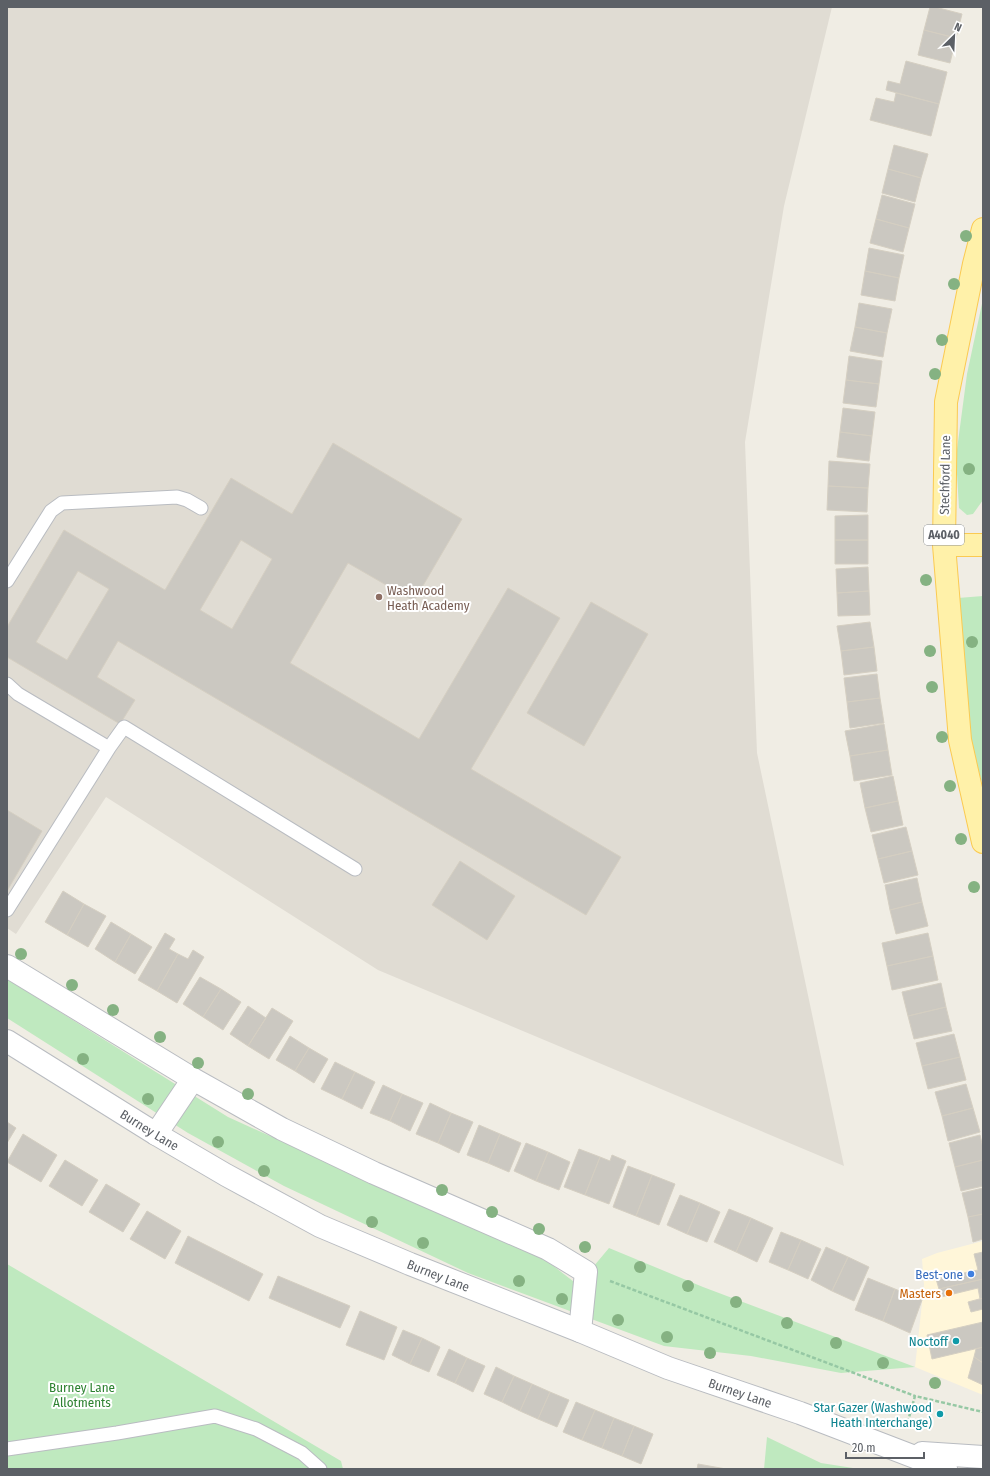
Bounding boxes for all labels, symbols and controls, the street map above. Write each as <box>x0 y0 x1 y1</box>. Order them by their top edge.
north arrow <box>934 16 974 56</box>
text: N <box>952 20 964 35</box>
street label: Stechford Lane <box>937 435 953 515</box>
road number: A4040 <box>924 525 964 545</box>
place label: Washwood Heath Academy <box>387 583 470 613</box>
marker: Washwood Heath Academy <box>374 592 384 602</box>
street label: Burney Lane <box>118 1106 182 1153</box>
street label: Burney Lane <box>405 1256 472 1294</box>
place label: Best-one <box>915 1267 963 1282</box>
marker: Best-one <box>966 1269 976 1279</box>
place label: Masters <box>900 1286 941 1301</box>
marker: Masters <box>944 1288 954 1298</box>
place label: Noctoff <box>909 1334 949 1349</box>
marker: Noctoff <box>951 1336 961 1346</box>
street label: Burney Lane <box>707 1375 774 1410</box>
park label: Burney Lane Allotments <box>49 1380 115 1410</box>
place label: Star Gazer (Washwood Heath Interchange) <box>814 1400 932 1430</box>
marker: Star Gazer (Washwood Heath Interchange) <box>935 1409 945 1419</box>
scale bar <box>846 1434 924 1460</box>
text: 20 m <box>852 1441 876 1455</box>

